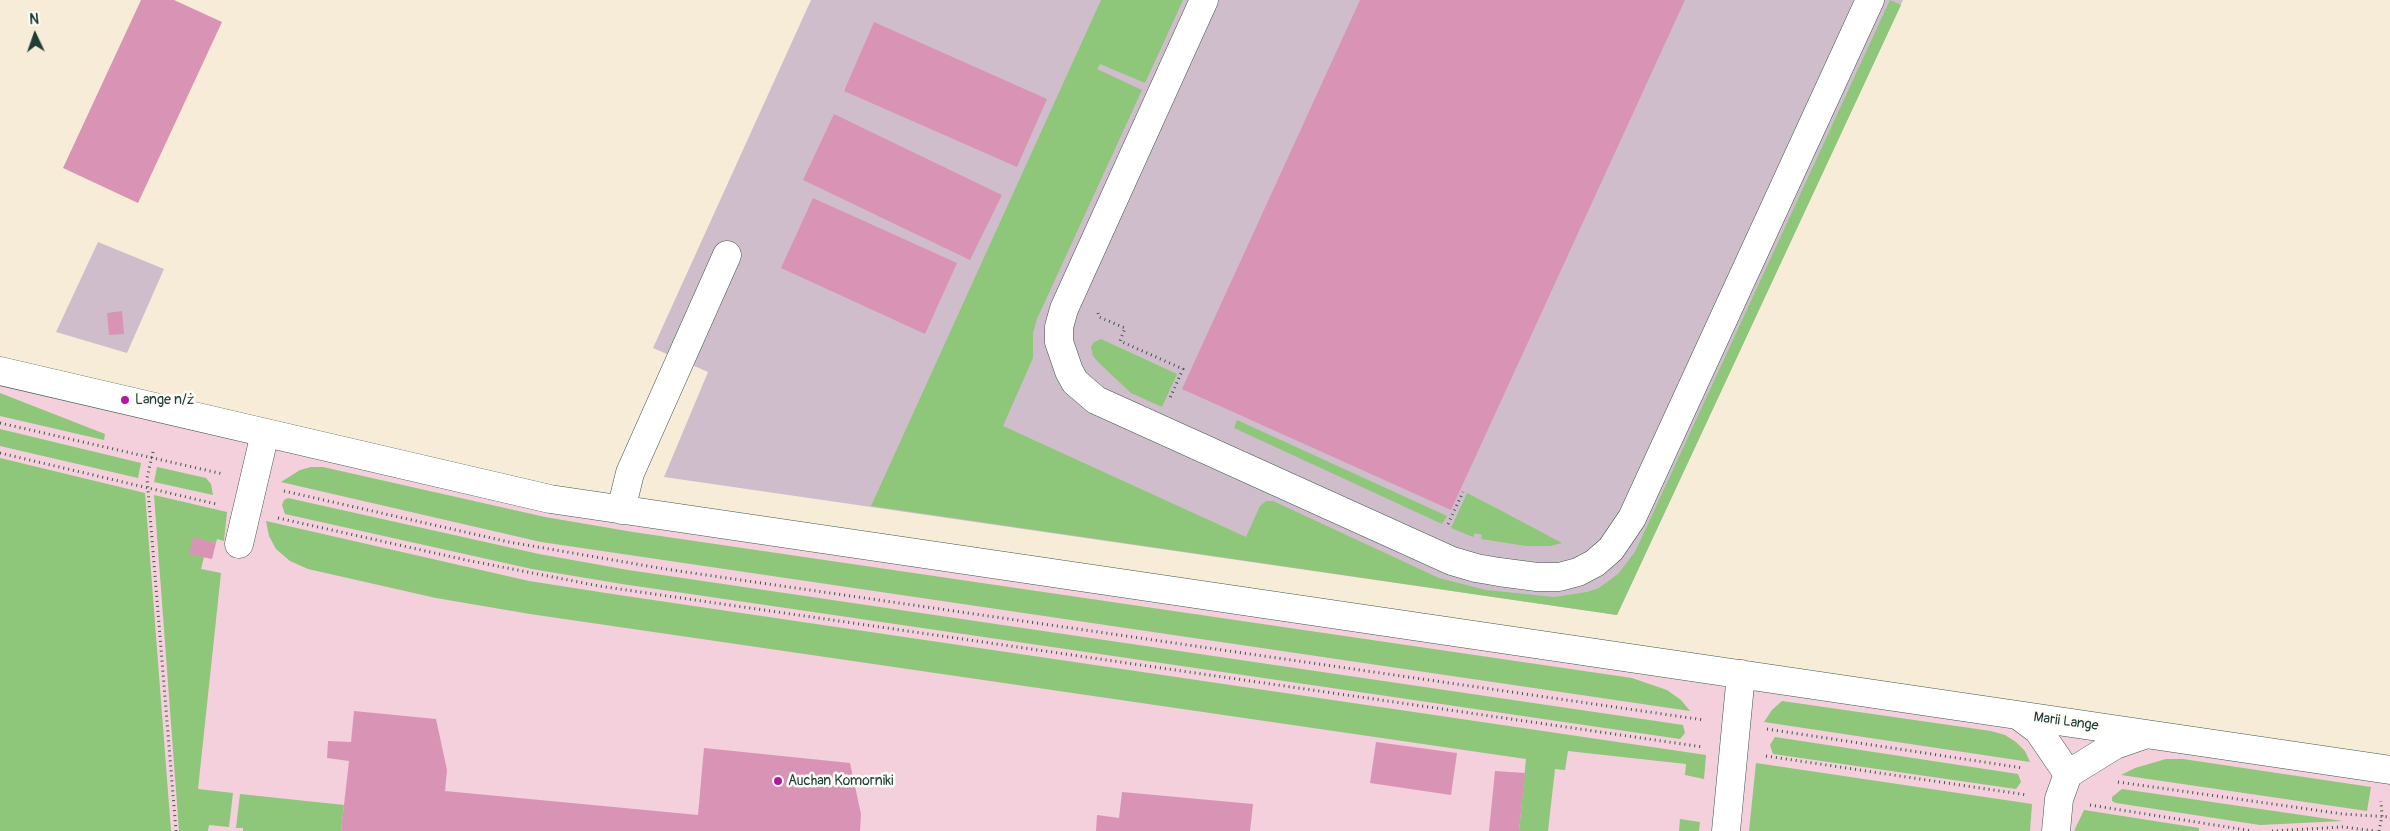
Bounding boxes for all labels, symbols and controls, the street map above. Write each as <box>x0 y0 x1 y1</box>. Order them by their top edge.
north arrow <box>10 10 60 60</box>
text: N <box>29 11 39 28</box>
place label: Lange n/ż <box>135 392 194 408</box>
marker: Lange n/ż <box>119 394 131 406</box>
street label: Marii Lange <box>2032 709 2100 735</box>
place label: Auchan Komorniki <box>788 773 894 789</box>
marker: Auchan Komorniki <box>772 775 784 787</box>

